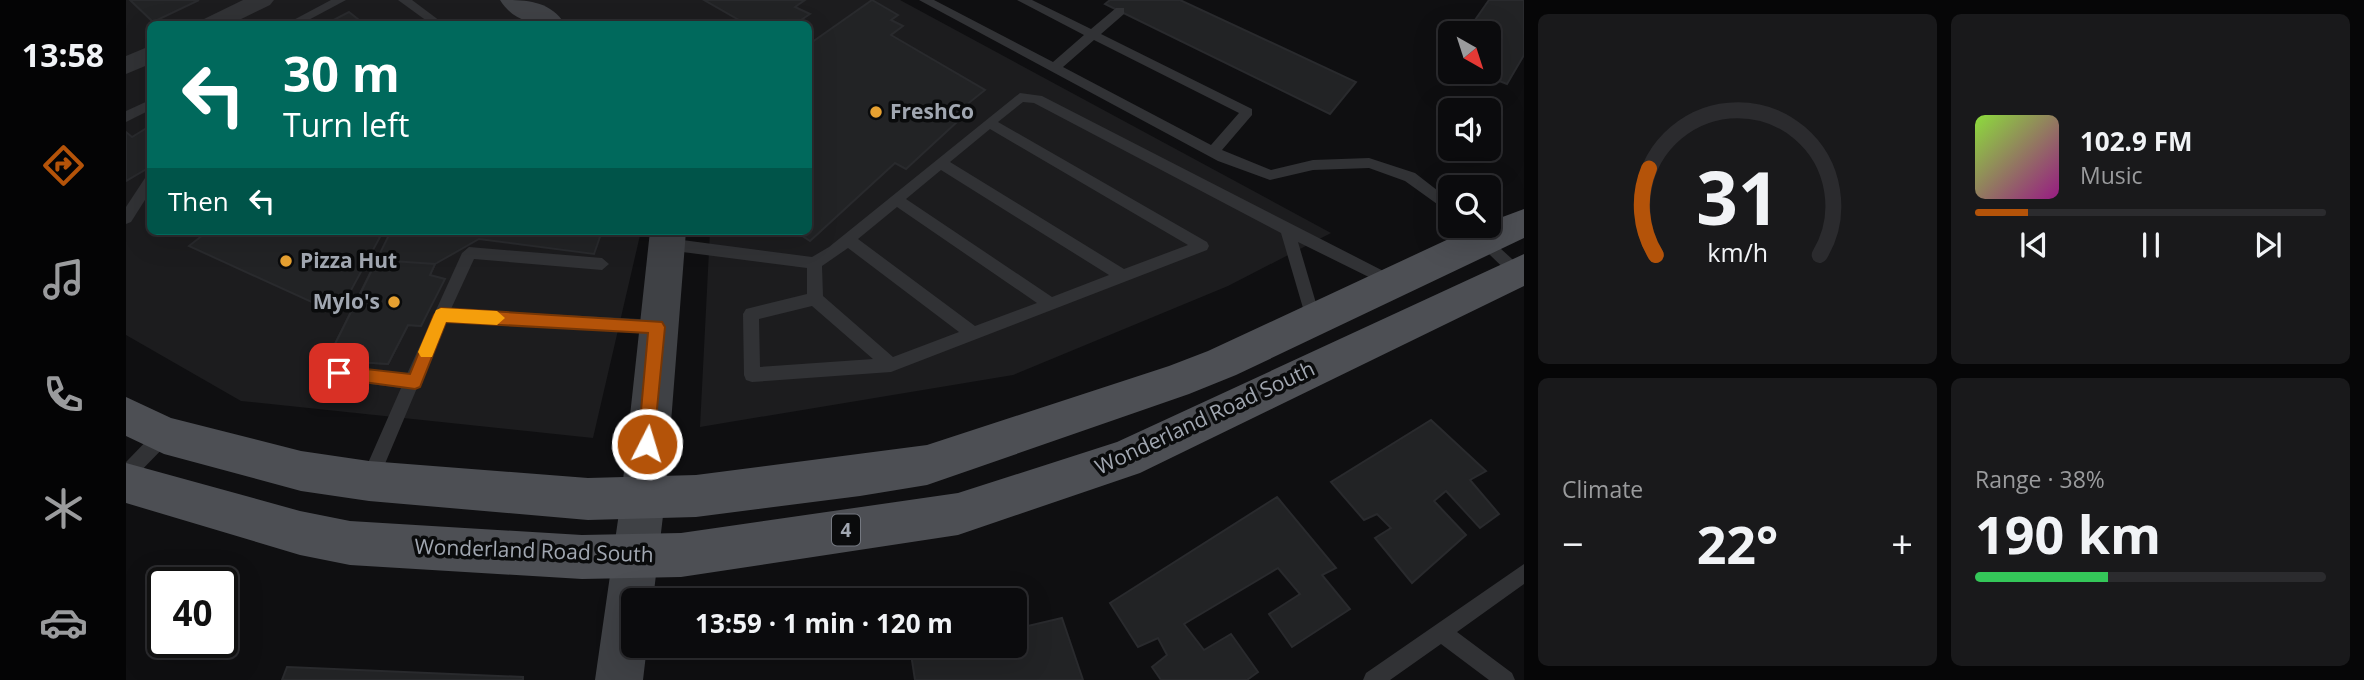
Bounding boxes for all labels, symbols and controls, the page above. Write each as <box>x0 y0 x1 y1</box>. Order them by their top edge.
north arrow <box>1438 21 1502 84</box>
map controls <box>1438 21 1501 238</box>
text: 13:58 <box>22 33 104 76</box>
text: 30 m <box>283 40 400 106</box>
icon: left <box>168 49 259 140</box>
place label: FreshCo <box>890 97 974 125</box>
button: sound <box>1438 98 1501 161</box>
text: Turn left <box>283 103 409 146</box>
marker: FreshCo <box>868 104 884 120</box>
text: 102.9 FM <box>2080 123 2192 159</box>
icon: directions <box>39 141 88 190</box>
text: 31 <box>1696 148 1779 247</box>
text: Music <box>2080 159 2143 191</box>
button: search <box>1438 175 1501 238</box>
icon: left <box>243 182 281 220</box>
text: Then <box>168 183 229 219</box>
icon: previous <box>2015 226 2053 264</box>
icon: pause <box>2132 226 2170 264</box>
icon: next <box>2249 226 2287 264</box>
text: km/h <box>1707 235 1768 269</box>
place label: Pizza Hut <box>300 246 397 274</box>
marker: Pizza Hut <box>278 253 294 269</box>
icon: music <box>39 255 88 304</box>
place label: Mylo's <box>313 287 380 315</box>
marker: Mylo's <box>386 294 402 310</box>
pin <box>309 343 369 403</box>
icon: arrive <box>320 354 358 392</box>
street label: Wonderland Road South <box>1090 354 1319 480</box>
icon: phone <box>39 370 88 419</box>
position arrow <box>610 407 684 481</box>
text: Range · 38% <box>1975 463 2105 495</box>
text: Climate <box>1562 473 1643 505</box>
icon: climate <box>39 484 88 533</box>
text: 190 km <box>1975 498 2161 569</box>
text: 22° <box>1697 508 1778 579</box>
road number: 4 <box>832 514 860 545</box>
text: − <box>1562 517 1584 569</box>
text: + <box>1891 517 1913 569</box>
street label: Wonderland Road South <box>414 532 654 568</box>
speed limit sign: 40 <box>147 567 238 658</box>
icon: car <box>39 598 88 647</box>
text: 13:59 · 1 min · 120 m <box>695 605 953 641</box>

